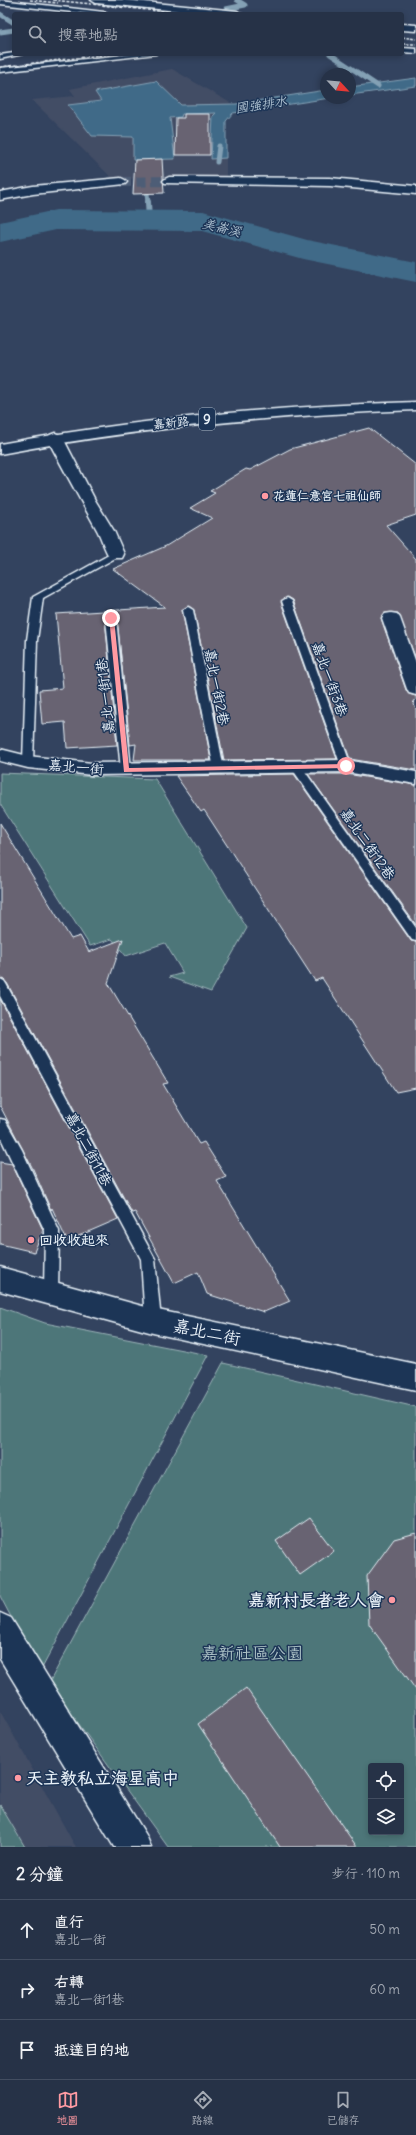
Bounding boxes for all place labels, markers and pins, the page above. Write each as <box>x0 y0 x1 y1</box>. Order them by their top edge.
place label: 花蓮仁意宮七祖仙師 <box>273 488 381 503</box>
marker: 花蓮仁意宮七祖仙師 <box>260 491 270 501</box>
place label: 回收收起來 <box>39 1231 109 1249</box>
marker: 回收收起來 <box>26 1235 36 1245</box>
place label: 嘉新村長者老人會 <box>248 1589 384 1611</box>
marker: 嘉新村長者老人會 <box>387 1595 397 1605</box>
place label: 天主教私立海星高中 <box>26 1767 179 1789</box>
marker: 天主教私立海星高中 <box>13 1773 23 1783</box>

